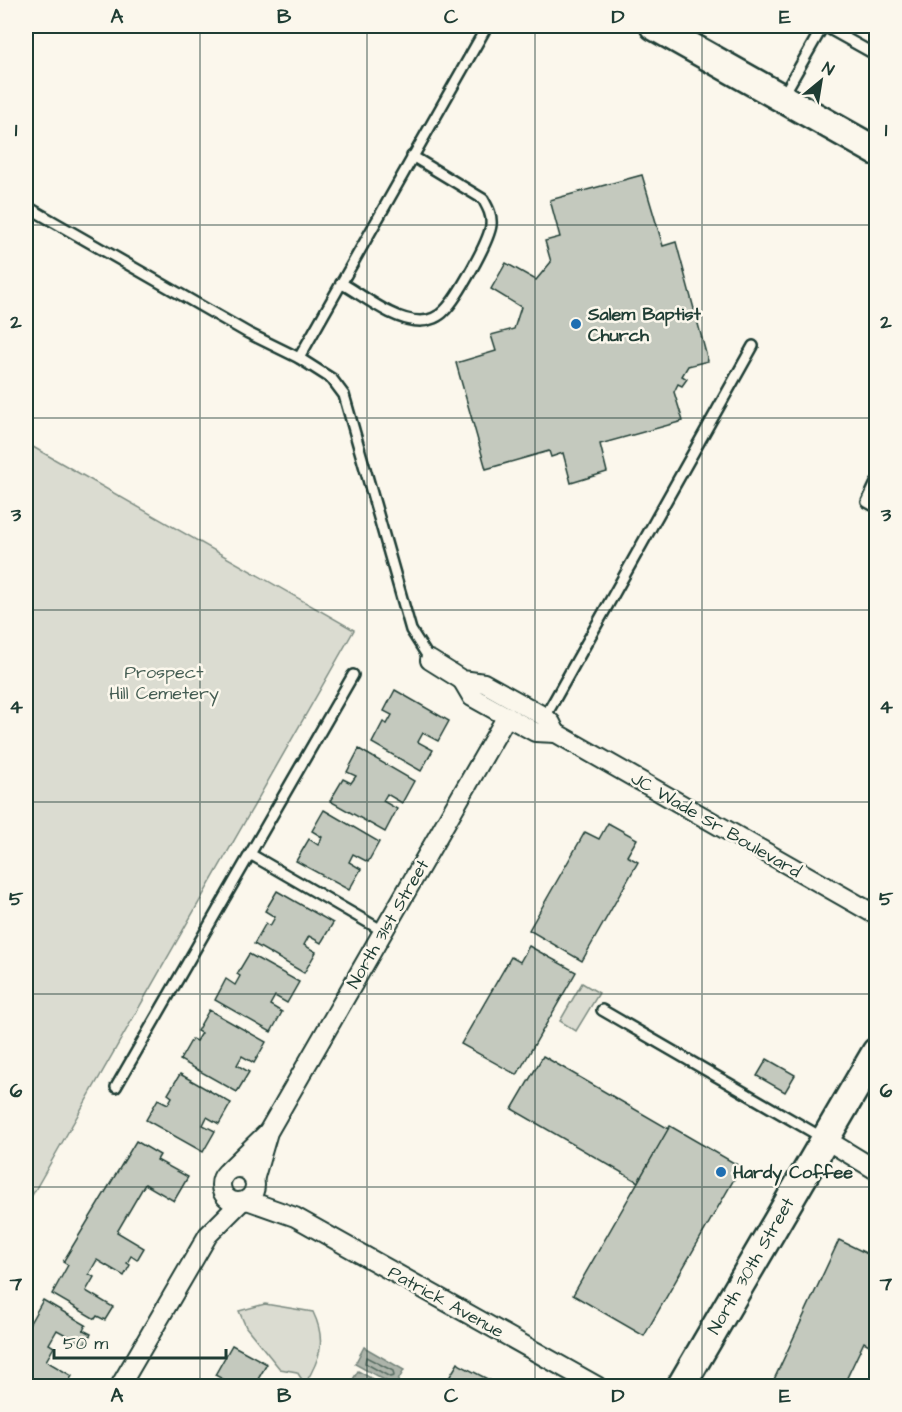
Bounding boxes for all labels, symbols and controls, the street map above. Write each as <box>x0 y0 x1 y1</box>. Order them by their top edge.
text: A <box>111 3 124 31</box>
text: B <box>277 3 292 31</box>
text: C <box>444 3 459 31</box>
text: D <box>612 3 625 31</box>
text: E <box>779 3 791 31</box>
north arrow <box>791 51 851 111</box>
text: N <box>818 57 838 81</box>
text: 1 <box>15 116 18 144</box>
text: 1 <box>885 116 888 144</box>
place label: Salem Baptist Church <box>587 302 702 348</box>
text: 2 <box>9 308 22 336</box>
text: 2 <box>879 308 892 336</box>
marker: Salem Baptist Church <box>569 317 583 331</box>
text: 3 <box>10 501 22 529</box>
text: 3 <box>880 501 892 529</box>
park label: Prospect Hill Cemetery <box>109 660 219 707</box>
text: 4 <box>9 693 23 721</box>
text: 4 <box>879 693 893 721</box>
street label: JC Wade Sr Boulevard <box>626 766 806 884</box>
street label: North 31st Street <box>341 854 435 993</box>
text: 5 <box>9 885 24 913</box>
text: 5 <box>879 885 894 913</box>
text: 6 <box>10 1077 23 1105</box>
text: 6 <box>880 1077 893 1105</box>
place label: Hardy Coffee <box>733 1160 853 1186</box>
marker: Hardy Coffee <box>714 1165 728 1179</box>
street label: North 30th Street <box>702 1192 801 1339</box>
street label: Patrick Avenue <box>384 1260 509 1344</box>
text: 7 <box>9 1270 23 1298</box>
text: 7 <box>879 1270 893 1298</box>
scale bar <box>54 1322 226 1360</box>
text: 50 m <box>63 1331 108 1356</box>
text: A <box>111 1382 124 1410</box>
text: B <box>277 1382 292 1410</box>
text: C <box>444 1382 459 1410</box>
text: D <box>612 1382 625 1410</box>
text: E <box>779 1382 791 1410</box>

